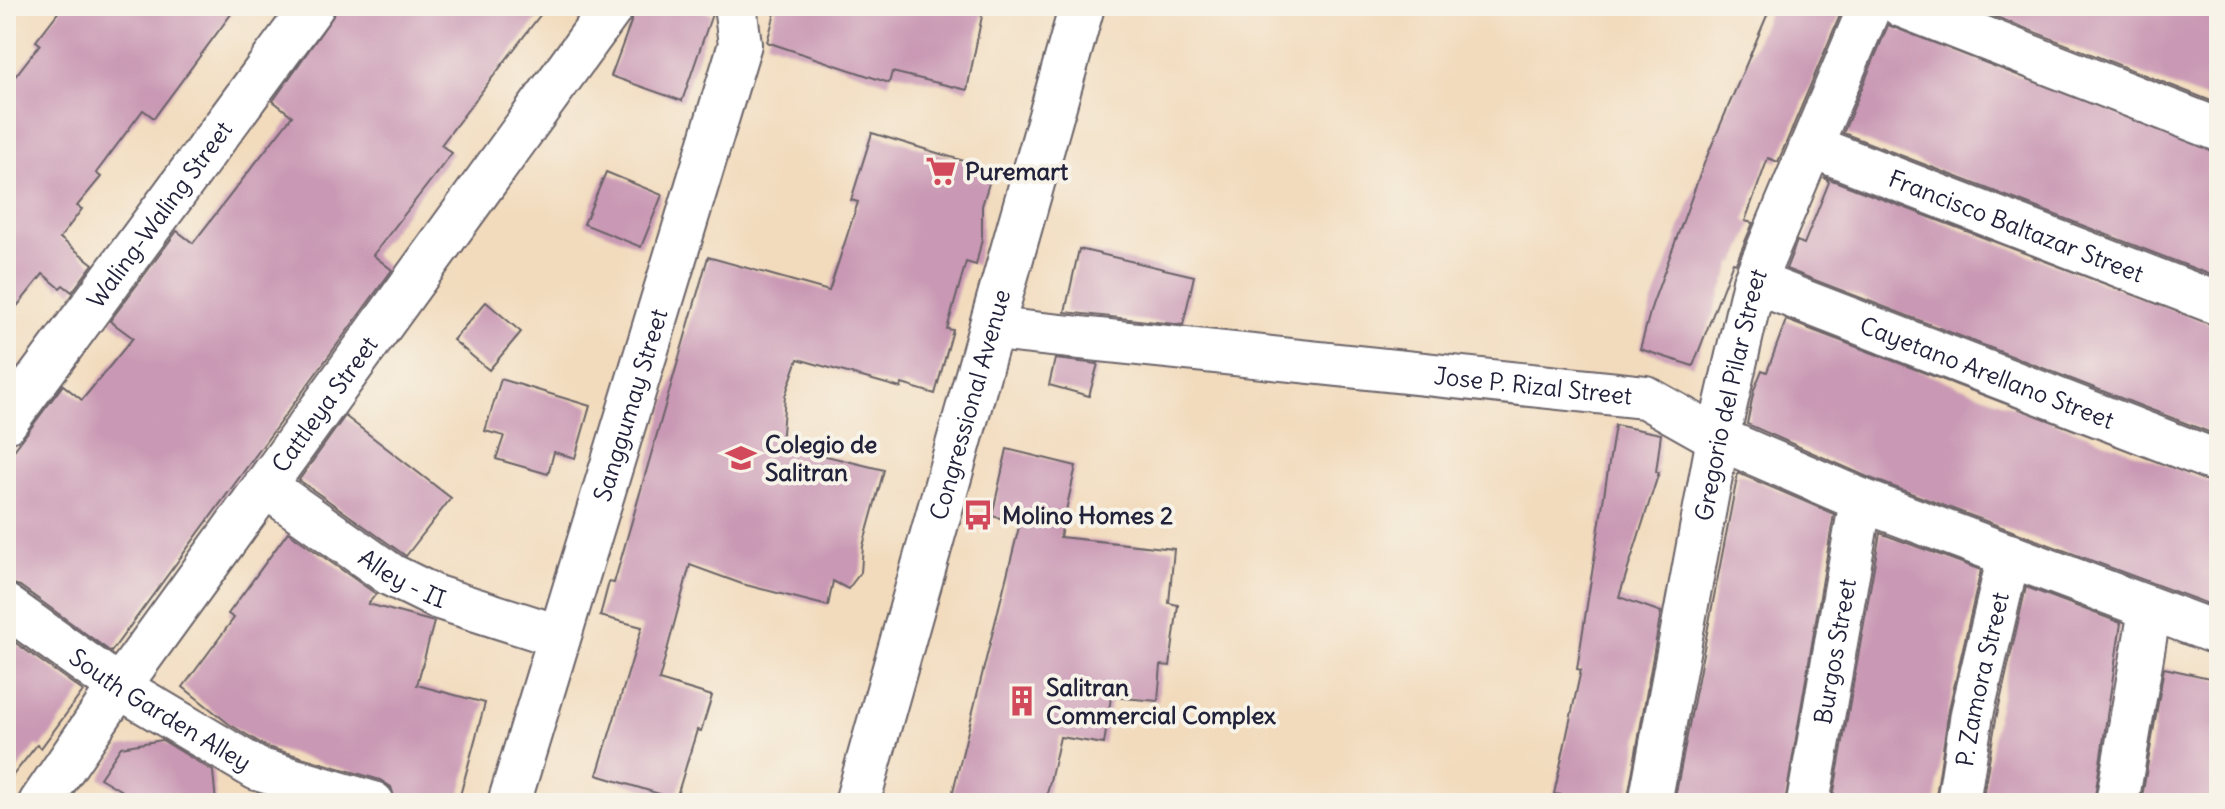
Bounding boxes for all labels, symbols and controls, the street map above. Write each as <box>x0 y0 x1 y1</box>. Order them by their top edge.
street label: Waling-Waling Street <box>80 115 238 314</box>
supermarket icon: Puremart <box>924 154 958 188</box>
place label: Puremart <box>965 156 1069 186</box>
street label: Francisco Baltazar Street <box>1885 163 2148 288</box>
street label: Gregorio del Pilar Street <box>1688 264 1773 523</box>
street label: Congressional Avenue <box>923 286 1016 523</box>
street label: Sanggumay Street <box>587 305 674 505</box>
street label: Cayetano Arellano Street <box>1856 310 2118 435</box>
street label: Cattleya Street <box>265 330 384 478</box>
street label: Jose P. Rizal Street <box>1433 360 1634 411</box>
place label: Colegio de Salitran <box>765 429 877 487</box>
school or university icon: Colegio de Salitran <box>724 441 758 475</box>
bus stop icon: Molino Homes 2 <box>961 498 995 532</box>
place label: Molino Homes 2 <box>1002 500 1173 530</box>
street label: Alley - II <box>353 542 449 614</box>
street label: Burgos Street <box>1807 576 1862 726</box>
street label: P. Zamora Street <box>1949 589 2015 769</box>
street label: South Garden Alley <box>64 641 257 777</box>
place label: Salitran Commercial Complex <box>1046 672 1276 730</box>
building icon: Salitran Commercial Complex <box>1005 684 1039 718</box>

